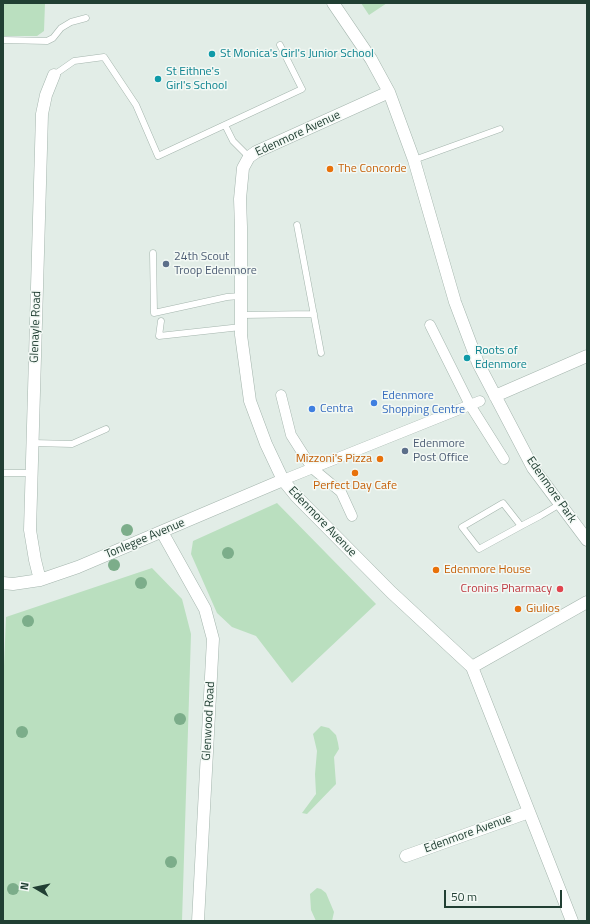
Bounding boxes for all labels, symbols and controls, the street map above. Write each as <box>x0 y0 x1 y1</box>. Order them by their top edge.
place label: St Monica's Girl's Junior School <box>220 47 374 61</box>
marker: St Monica's Girl's Junior School <box>207 49 217 59</box>
place label: St Eithne's Girl's School <box>166 65 227 93</box>
marker: St Eithne's Girl's School <box>153 74 163 84</box>
street label: Edenmore Avenue <box>253 108 343 160</box>
place label: The Concorde <box>338 162 407 176</box>
marker: The Concorde <box>325 164 335 174</box>
place label: 24th Scout Troop Edenmore <box>174 250 257 278</box>
marker: 24th Scout Troop Edenmore <box>161 259 171 269</box>
street label: Glenayle Road <box>28 291 44 363</box>
place label: Roots of Edenmore <box>475 344 527 372</box>
marker: Roots of Edenmore <box>462 353 472 363</box>
place label: Edenmore Shopping Centre <box>382 389 465 417</box>
marker: Edenmore Shopping Centre <box>369 398 379 408</box>
place label: Centra <box>320 402 353 416</box>
marker: Centra <box>307 404 317 414</box>
place label: Edenmore Post Office <box>413 437 469 465</box>
marker: Edenmore Post Office <box>400 446 410 456</box>
place label: Mizzoni's Pizza <box>296 452 372 466</box>
marker: Mizzoni's Pizza <box>375 454 385 464</box>
street label: Edenmore Park <box>523 454 579 526</box>
marker: Perfect Day Cafe <box>350 468 360 478</box>
place label: Perfect Day Cafe <box>313 479 397 493</box>
street label: Edenmore Avenue <box>285 484 359 560</box>
street label: Tonlegee Avenue <box>103 516 187 562</box>
place label: Edenmore House <box>444 563 531 577</box>
marker: Edenmore House <box>431 565 441 575</box>
place label: Cronins Pharmacy <box>461 582 552 596</box>
marker: Cronins Pharmacy <box>555 584 565 594</box>
place label: Giulios <box>526 602 560 616</box>
marker: Giulios <box>513 604 523 614</box>
street label: Glenwood Road <box>200 681 218 761</box>
street label: Edenmore Avenue <box>422 811 514 857</box>
north arrow <box>16 868 56 908</box>
text: N <box>16 881 33 891</box>
scale bar <box>446 882 564 908</box>
text: 50 m <box>451 887 477 906</box>

